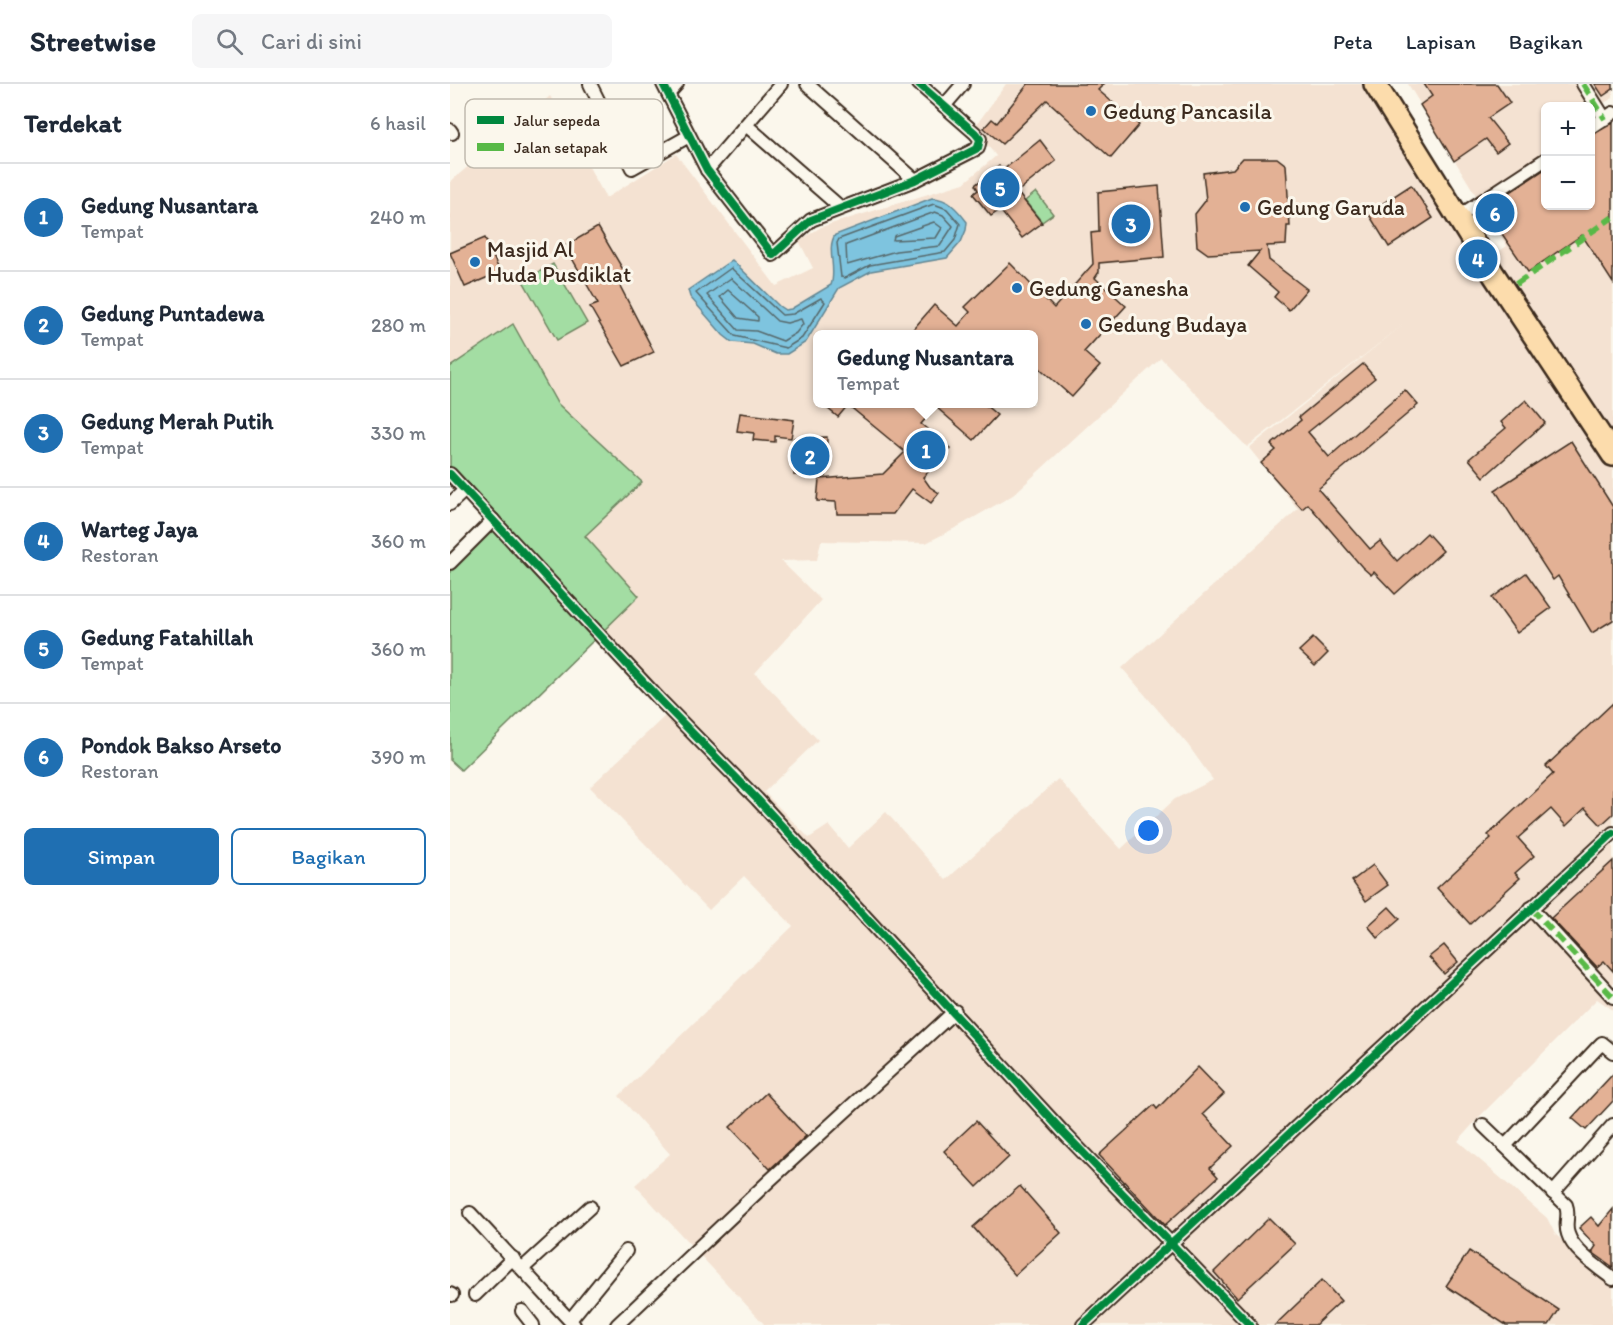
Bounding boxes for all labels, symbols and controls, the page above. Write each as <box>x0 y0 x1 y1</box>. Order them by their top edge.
search box <box>192 14 612 68</box>
text: Streetwise <box>30 24 156 58</box>
icon: search <box>213 25 246 58</box>
text: Cari di sini <box>261 28 362 55</box>
text: Peta <box>1333 29 1373 54</box>
text: Lapisan <box>1406 29 1476 54</box>
text: Bagikan <box>1509 29 1583 54</box>
place label: Gedung Pancasila <box>1103 98 1272 125</box>
legend <box>465 99 663 168</box>
map controls <box>1541 102 1595 210</box>
button: + <box>1541 102 1595 156</box>
marker: Gedung Pancasila <box>1084 104 1098 118</box>
text: Terdekat <box>24 107 122 139</box>
text: 6 hasil <box>370 111 426 135</box>
text: Jalur sepeda <box>514 111 600 130</box>
text: Jalan setapak <box>514 138 608 157</box>
button: − <box>1541 156 1595 210</box>
pin: 5 <box>980 166 1020 210</box>
pin: 6 <box>1476 190 1514 236</box>
text: Gedung Nusantara <box>81 192 258 219</box>
place label: Gedung Garuda <box>1257 194 1405 221</box>
marker: Gedung Garuda <box>1238 200 1252 214</box>
pin: 3 <box>1112 202 1150 246</box>
text: 1 <box>39 205 48 229</box>
text: 240 m <box>370 205 426 229</box>
text: Tempat <box>81 219 144 243</box>
place label: Masjid Al Huda Pusdiklat <box>487 236 631 288</box>
pin: 4 <box>1458 236 1498 282</box>
marker: Masjid Al Huda Pusdiklat <box>468 255 482 269</box>
place label: Gedung Ganesha <box>1029 275 1189 302</box>
marker: Gedung Ganesha <box>1010 281 1024 295</box>
text: Gedung Puntadewa <box>81 300 265 327</box>
place label: Gedung Budaya <box>1098 311 1247 338</box>
text: 2 <box>38 313 49 337</box>
text: 280 m <box>371 313 426 337</box>
marker: Gedung Budaya <box>1079 317 1093 331</box>
text: Tempat <box>81 327 144 351</box>
popup <box>813 330 1038 408</box>
text: Gedung Nusantara <box>837 344 1014 371</box>
text: Tempat <box>837 371 900 395</box>
text: Gedung Merah Putih <box>81 408 273 435</box>
text: 3 <box>38 421 49 445</box>
text: 330 m <box>371 421 426 445</box>
pin: 1 <box>906 428 946 472</box>
pin: 2 <box>790 434 830 478</box>
text: Tempat <box>81 435 144 459</box>
text: Warteg Jaya <box>81 516 198 543</box>
text: 4 <box>37 529 50 553</box>
text: 360 m <box>371 529 426 553</box>
text: Restoran <box>81 543 159 567</box>
text: Gedung Fatahillah <box>81 624 253 651</box>
text: 5 <box>38 637 49 661</box>
text: 360 m <box>371 637 426 661</box>
text: Tempat <box>81 651 144 675</box>
text: Pondok Bakso Arseto <box>81 732 281 759</box>
text: 6 <box>38 745 49 769</box>
text: 390 m <box>371 745 426 769</box>
text: Restoran <box>81 759 159 783</box>
your location <box>1134 816 1163 845</box>
button: Simpan <box>24 828 219 885</box>
button: Bagikan <box>231 828 426 885</box>

